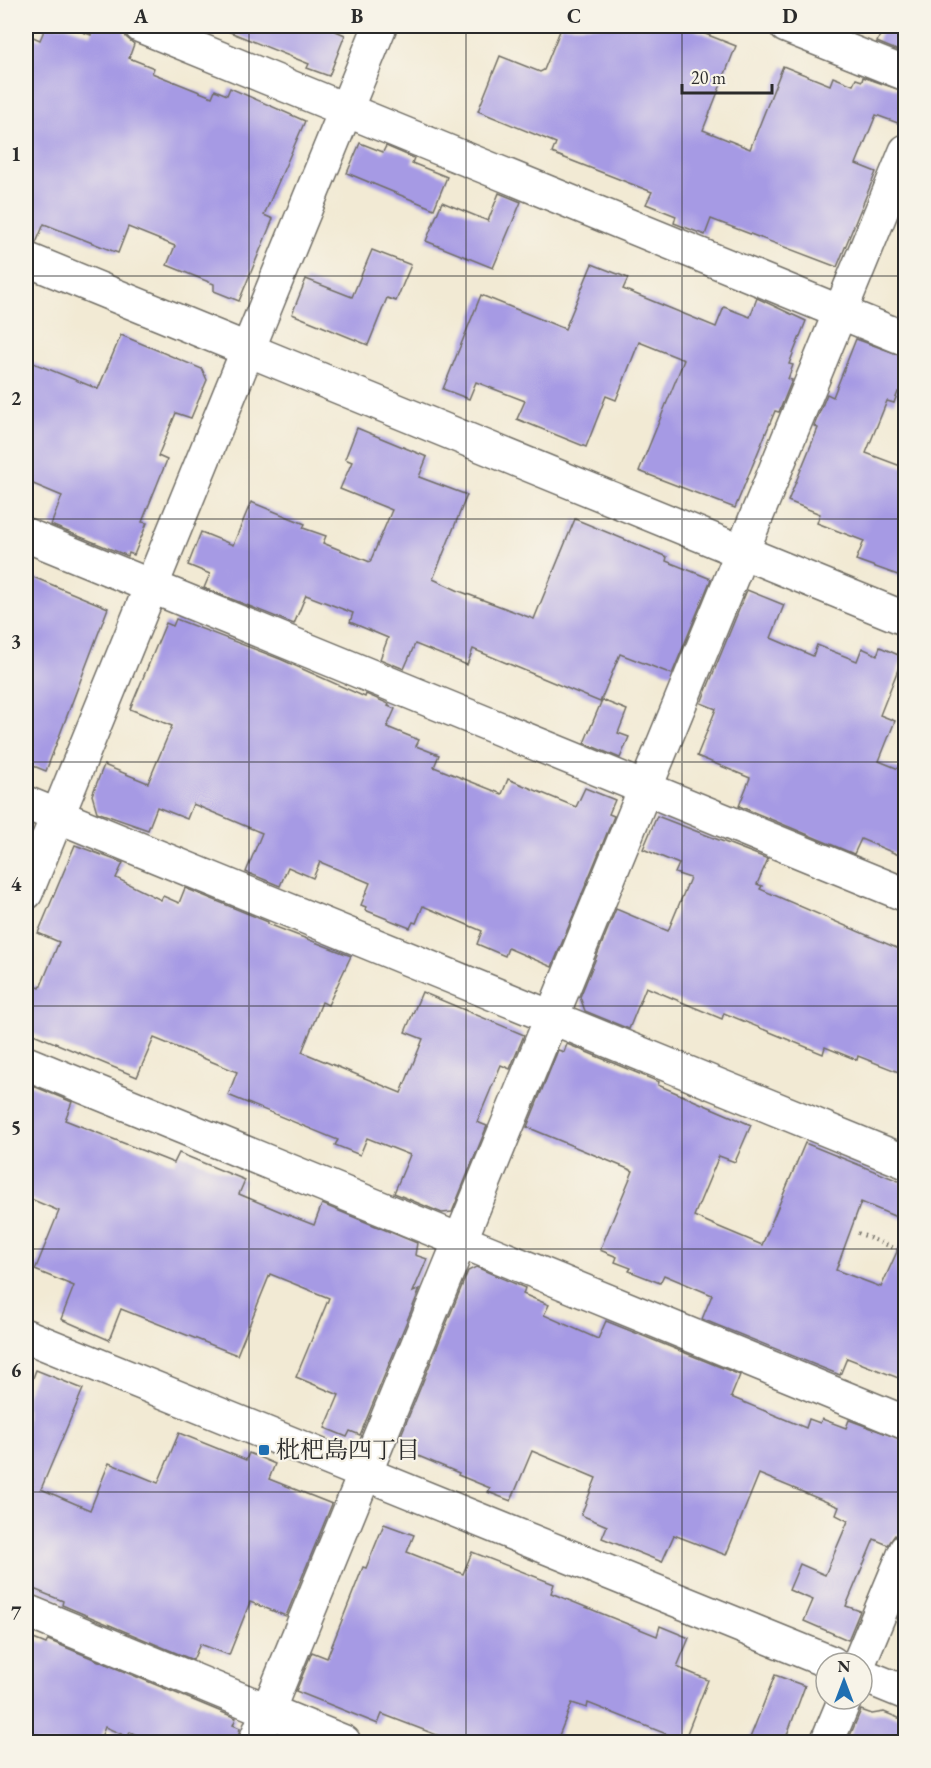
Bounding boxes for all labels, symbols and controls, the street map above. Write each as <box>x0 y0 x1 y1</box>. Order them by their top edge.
text: A <box>133 3 149 29</box>
text: B <box>351 3 363 29</box>
text: C <box>567 3 581 29</box>
text: D <box>782 3 798 29</box>
scale bar <box>682 57 772 95</box>
text: 20 m <box>691 66 726 89</box>
text: 1 <box>11 141 21 167</box>
text: 2 <box>11 385 22 411</box>
text: 3 <box>11 628 21 654</box>
text: 4 <box>11 871 22 897</box>
text: 5 <box>11 1114 21 1140</box>
text: 6 <box>11 1357 22 1383</box>
place label: 枇杷島四丁目 <box>276 1434 420 1465</box>
marker: 枇杷島四丁目 <box>257 1443 271 1457</box>
text: 7 <box>11 1600 22 1626</box>
north arrow <box>814 1651 874 1711</box>
text: N <box>838 1656 851 1677</box>

